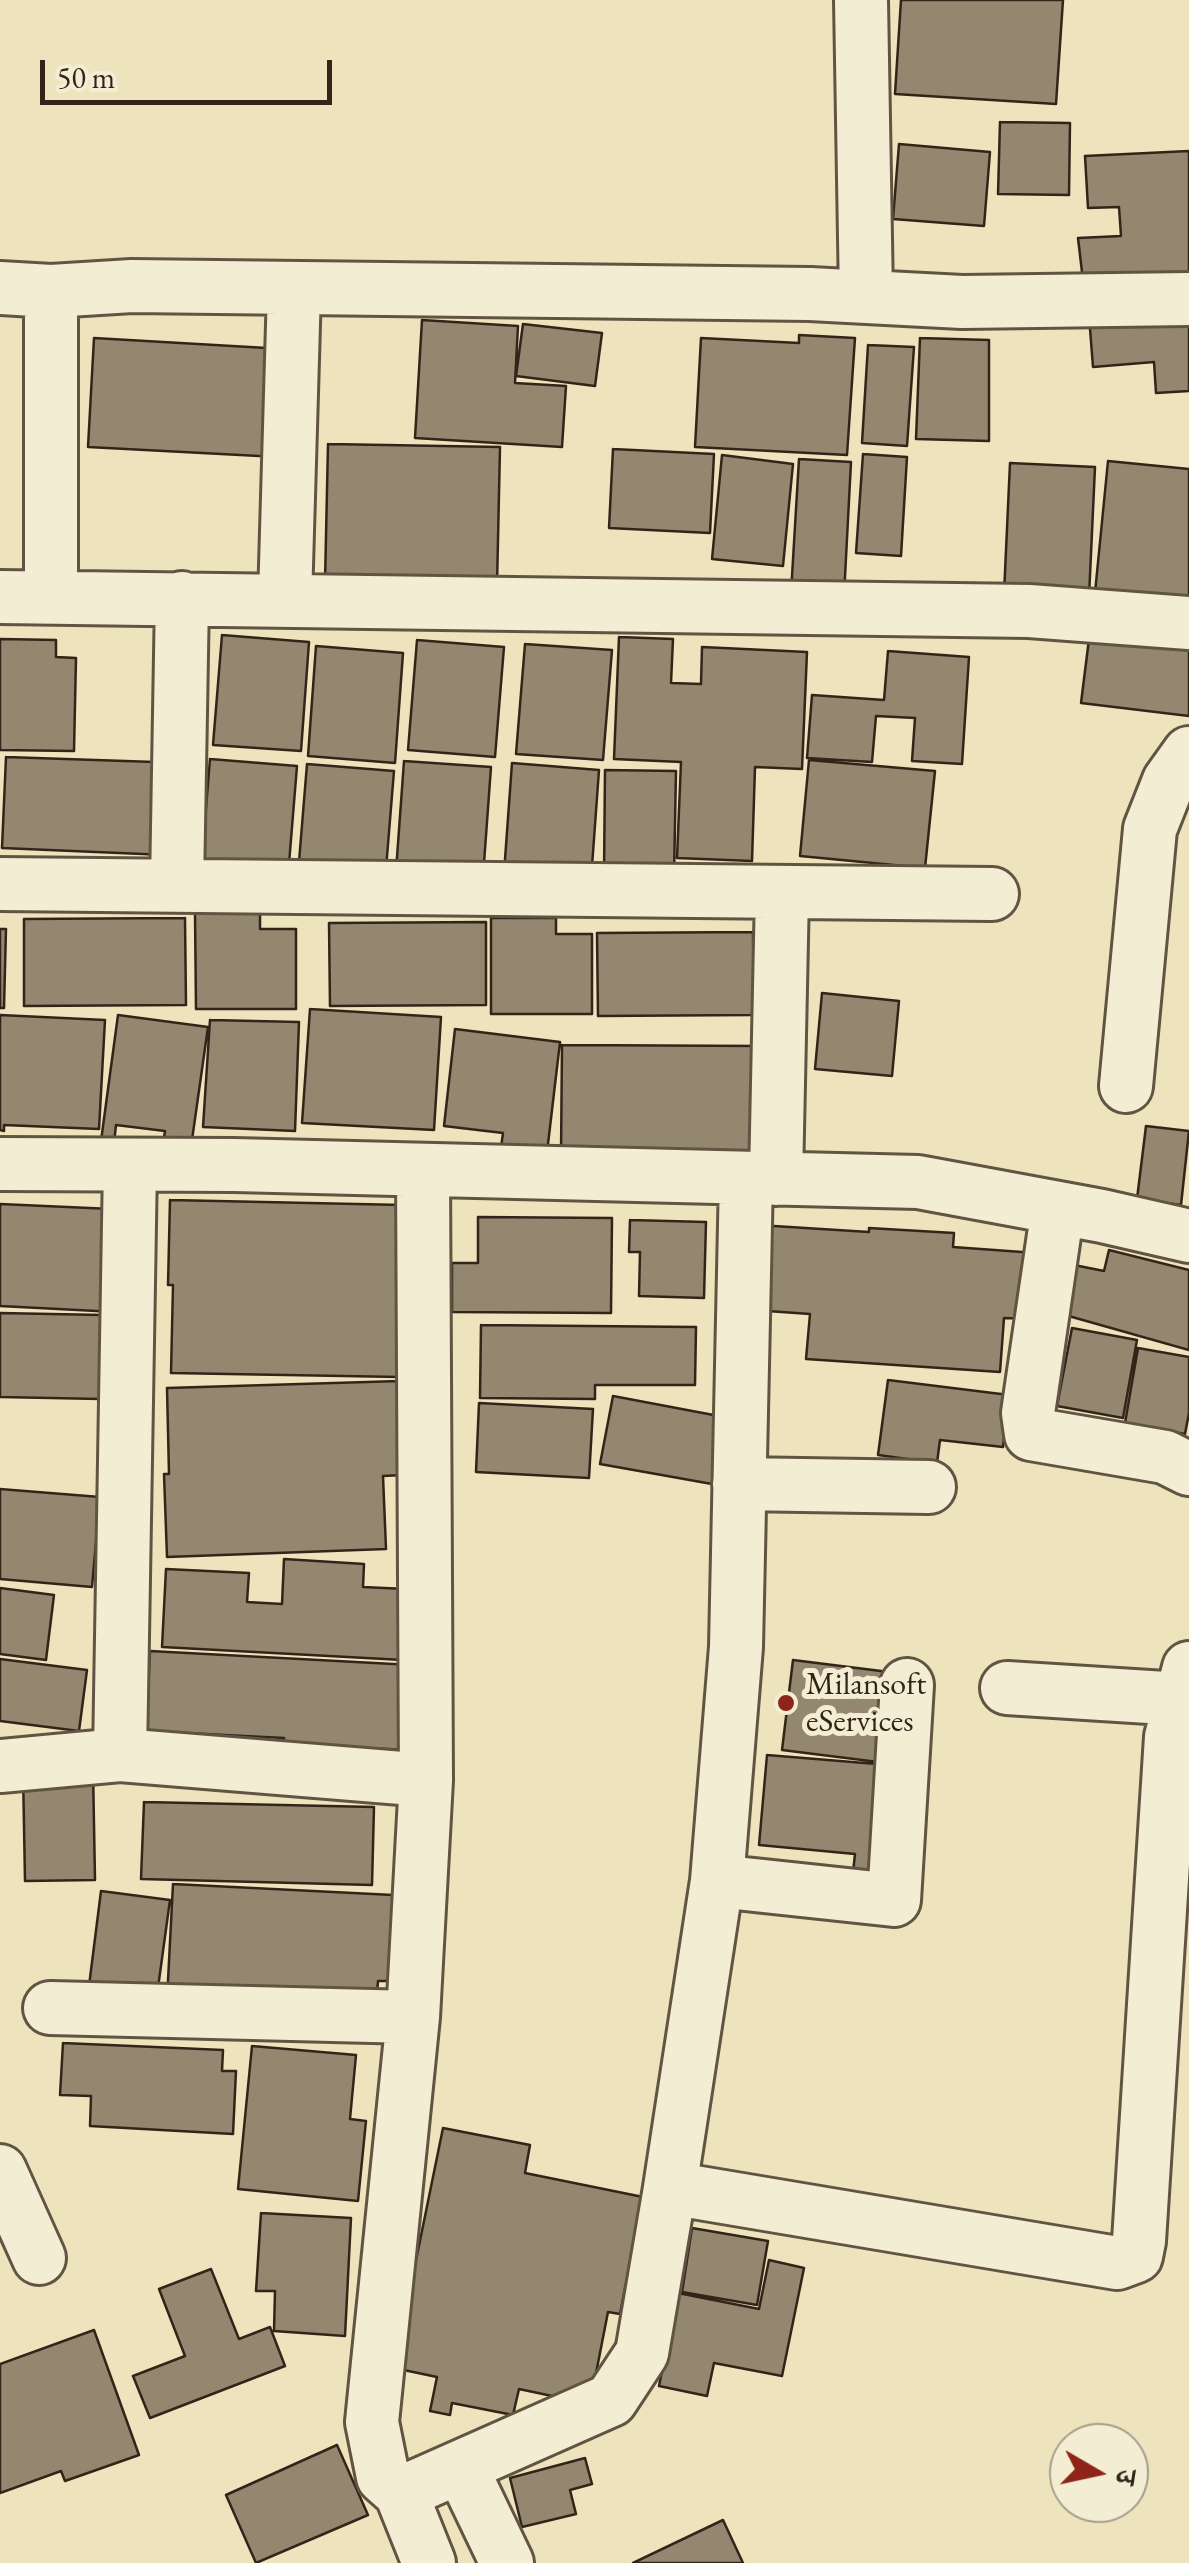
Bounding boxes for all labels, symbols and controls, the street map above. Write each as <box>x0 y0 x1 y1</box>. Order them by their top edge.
scale bar <box>45 40 338 102</box>
text: 50 m <box>57 58 115 97</box>
place label: Milansoft eServices <box>806 1666 926 1741</box>
marker: Milansoft eServices <box>775 1692 797 1714</box>
north arrow <box>1049 2423 1149 2523</box>
text: उ <box>1108 2468 1146 2487</box>

